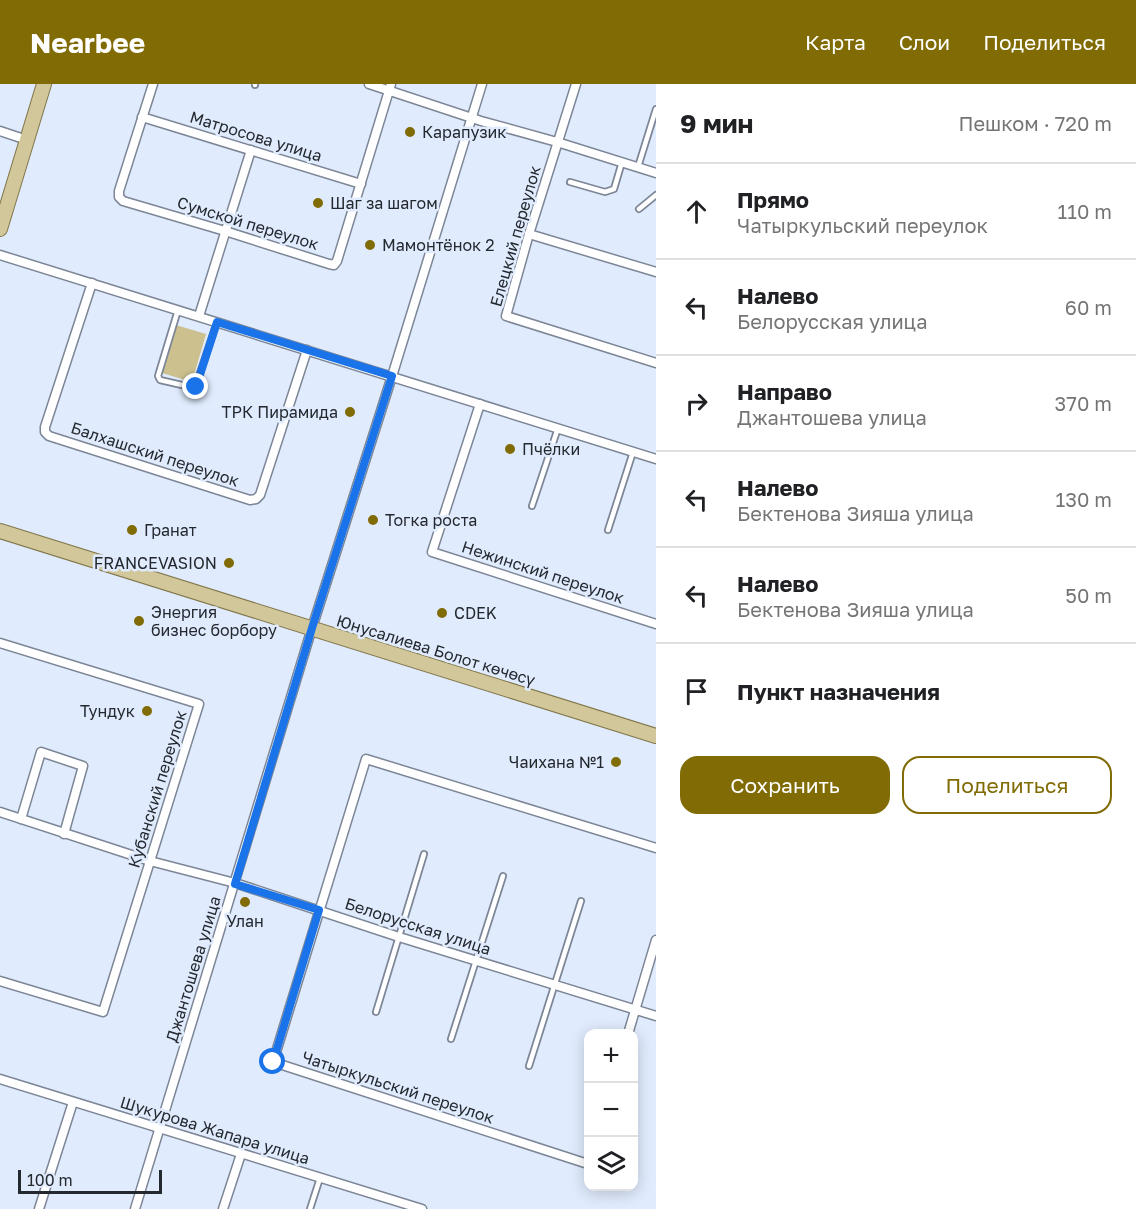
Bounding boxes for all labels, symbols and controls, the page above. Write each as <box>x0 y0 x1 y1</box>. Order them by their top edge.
text: Nearbee <box>30 26 145 59</box>
text: Карта <box>805 29 866 55</box>
text: Слои <box>899 29 950 55</box>
text: Поделиться <box>983 29 1106 55</box>
street label: Матросова улица <box>187 106 325 166</box>
text: 9 мин <box>680 108 753 139</box>
text: Пешком · 720 m <box>958 111 1112 135</box>
place label: Карапузик <box>422 122 507 142</box>
marker: Карапузик <box>403 125 417 139</box>
street label: Елецкий переулок <box>485 163 545 309</box>
text: Прямо <box>737 186 809 213</box>
street label: Сумской переулок <box>175 192 321 254</box>
place label: Шаг за шагом <box>330 193 438 213</box>
icon: ahead <box>680 195 713 228</box>
marker: Шаг за шагом <box>311 196 325 210</box>
text: 110 m <box>1058 199 1112 223</box>
text: Чатыркульский переулок <box>737 213 988 237</box>
place label: Мамонтёнок 2 <box>382 235 494 255</box>
marker: Мамонтёнок 2 <box>363 238 377 252</box>
text: Налево <box>737 282 819 309</box>
icon: left <box>680 291 713 324</box>
text: 60 m <box>1065 295 1112 319</box>
text: Белорусская улица <box>737 309 928 333</box>
route end <box>182 373 208 399</box>
text: Направо <box>737 378 832 405</box>
icon: right <box>680 387 713 420</box>
text: 370 m <box>1055 391 1112 415</box>
place label: ТРК Пирамида <box>222 402 338 422</box>
marker: ТРК Пирамида <box>343 405 357 419</box>
text: Джантошева улица <box>737 405 927 429</box>
street label: Балхашский переулок <box>68 417 242 491</box>
place label: Пчёлки <box>522 439 580 459</box>
marker: Пчёлки <box>503 442 517 456</box>
text: Налево <box>737 474 819 501</box>
icon: left <box>680 483 713 516</box>
text: 130 m <box>1056 487 1112 511</box>
text: Бектенова Зияша улица <box>737 501 974 525</box>
place label: Тогка роста <box>385 510 477 530</box>
marker: Тогка роста <box>366 513 380 527</box>
place label: Гранат <box>144 520 197 540</box>
marker: Гранат <box>125 523 139 537</box>
street label: Нежинский переулок <box>459 536 627 608</box>
place label: FRANCEVASION <box>94 553 217 573</box>
marker: FRANCEVASION <box>222 556 236 570</box>
text: Налево <box>737 570 819 597</box>
icon: left <box>680 579 713 612</box>
text: 50 m <box>1065 583 1112 607</box>
text: Бектенова Зияша улица <box>737 597 974 621</box>
place label: Энергия бизнес борбору <box>151 602 277 640</box>
place label: CDEK <box>454 603 497 623</box>
marker: CDEK <box>435 606 449 620</box>
street label: Юнусалиева Болот көчөсү <box>334 610 538 690</box>
marker: Энергия бизнес борбору <box>132 614 146 628</box>
icon: arrive <box>680 675 713 708</box>
text: Пункт назначения <box>737 678 940 705</box>
place label: Тундук <box>80 701 135 721</box>
marker: Тундук <box>140 704 154 718</box>
street label: Кубанский переулок <box>123 708 191 870</box>
place label: Чаихана №1 <box>509 752 604 772</box>
marker: Чаихана №1 <box>609 755 623 769</box>
button: Сохранить <box>680 756 890 814</box>
button: Поделиться <box>902 756 1112 814</box>
street label: Белорусская улица <box>342 893 494 959</box>
street label: Джантошева улица <box>161 894 225 1044</box>
marker: Улан <box>238 895 252 909</box>
place label: Улан <box>226 911 264 931</box>
map controls <box>584 1029 638 1191</box>
button: + <box>584 1029 638 1083</box>
street label: Чатыркульский переулок <box>299 1046 497 1128</box>
route start <box>259 1048 285 1074</box>
button: − <box>584 1083 638 1137</box>
street label: Шукурова Жапара улица <box>118 1092 312 1168</box>
button: layers <box>584 1137 638 1191</box>
scale bar <box>18 1167 162 1194</box>
text: 100 m <box>27 1170 73 1190</box>

